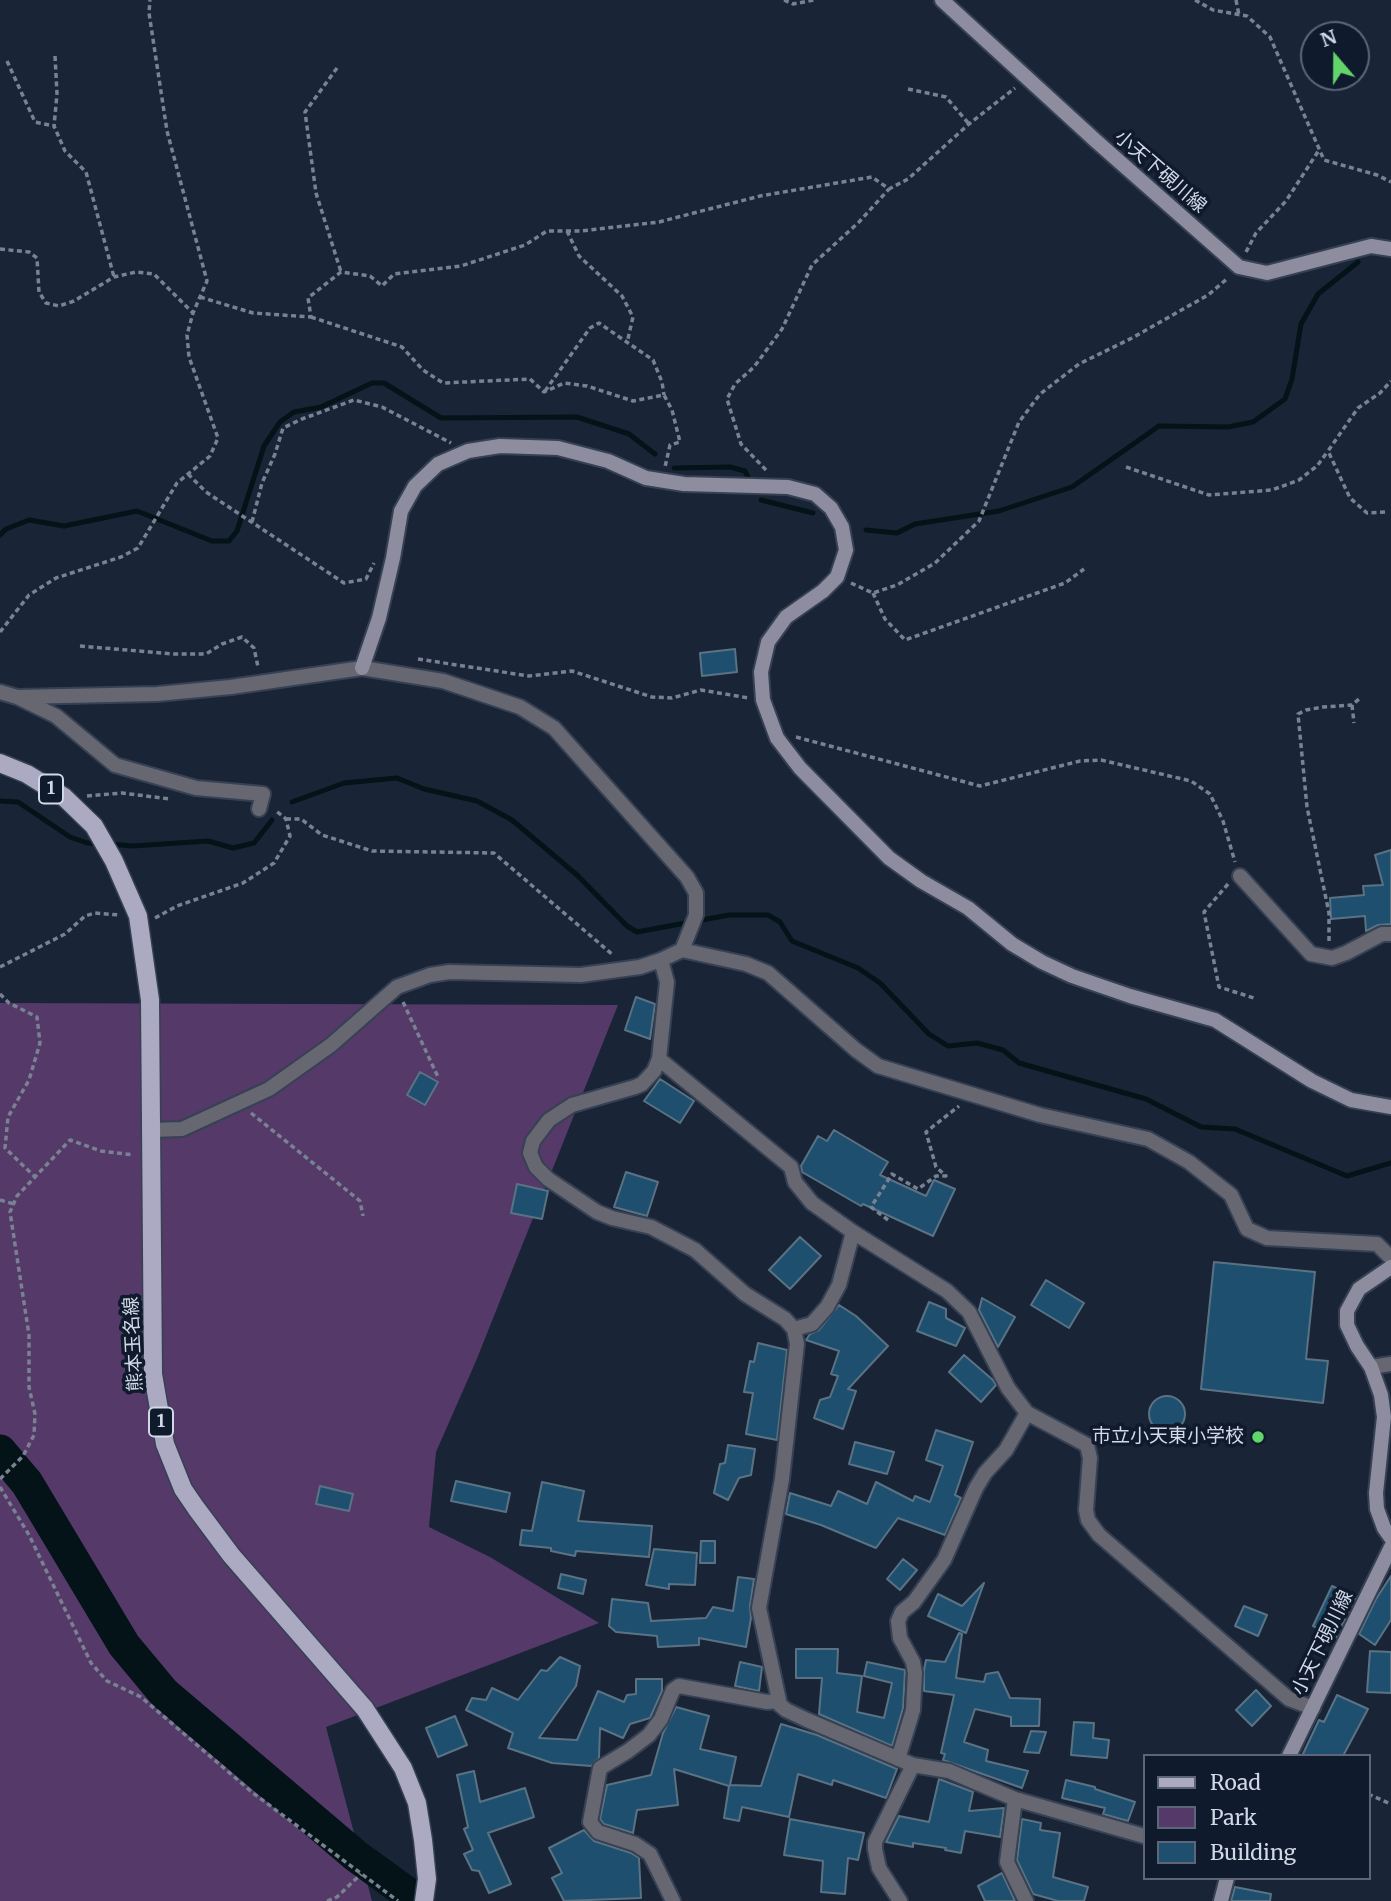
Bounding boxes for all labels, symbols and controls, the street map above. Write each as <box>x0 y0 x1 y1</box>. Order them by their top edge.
north arrow <box>1300 21 1370 91</box>
text: N <box>1317 24 1340 52</box>
street label: 小天下硯川線 <box>1110 126 1210 218</box>
road number: 1 <box>39 774 63 804</box>
street label: 熊本玉名線 <box>120 1296 148 1392</box>
road number: 1 <box>149 1408 173 1436</box>
place label: 市立小天東小学校 <box>1092 1426 1244 1448</box>
marker: 市立小天東小学校 <box>1250 1429 1266 1445</box>
street label: 小天下硯川線 <box>1288 1587 1358 1699</box>
legend <box>1142 1754 1370 1880</box>
text: Road <box>1210 1769 1261 1796</box>
text: Park <box>1210 1804 1257 1831</box>
text: Building <box>1210 1839 1296 1866</box>

